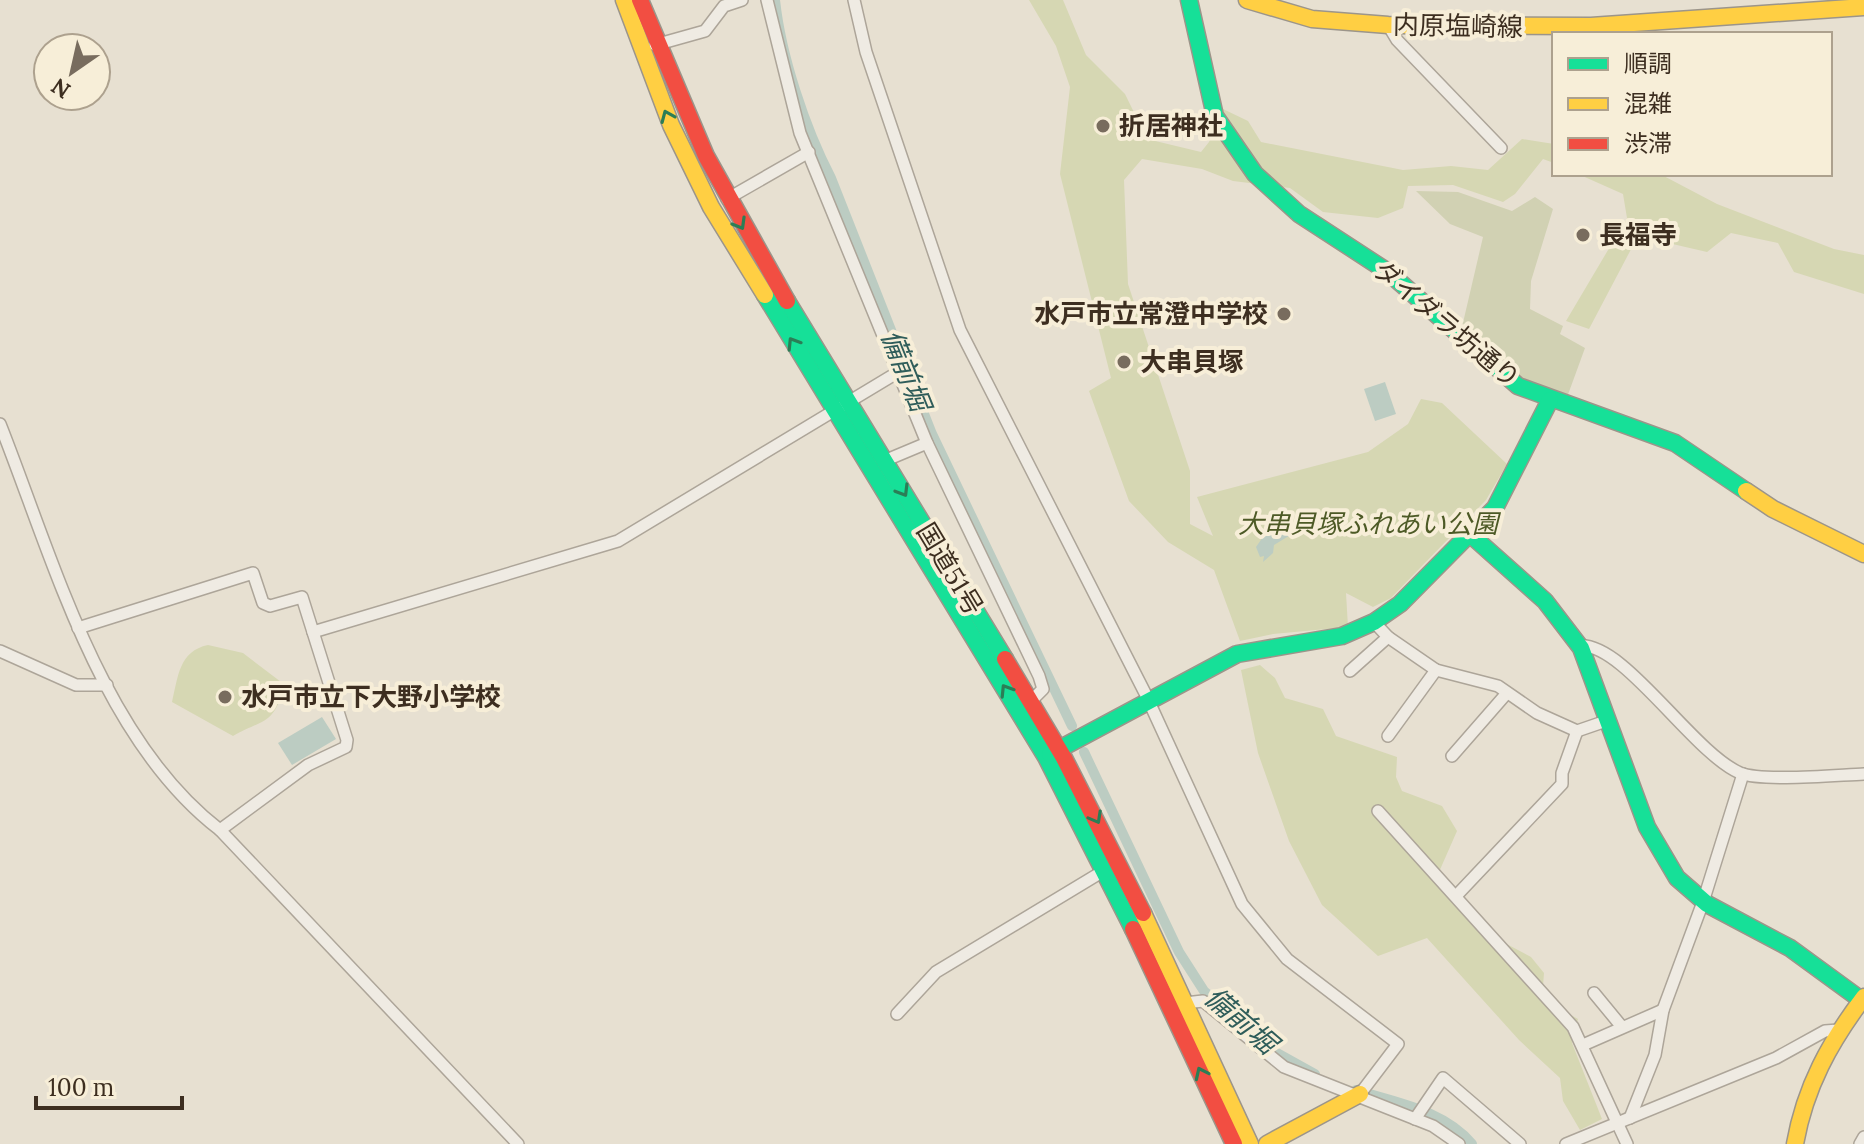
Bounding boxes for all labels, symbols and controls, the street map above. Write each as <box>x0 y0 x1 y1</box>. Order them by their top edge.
street label: 内原塩崎線 <box>1393 8 1523 43</box>
north arrow <box>32 32 112 112</box>
legend <box>1552 32 1832 176</box>
text: 順調 <box>1624 48 1672 79</box>
text: N <box>46 72 76 105</box>
text: 混雑 <box>1624 88 1672 119</box>
place label: 折居神社 <box>1119 109 1223 142</box>
one-way arrow <box>661 110 677 124</box>
marker: 折居神社 <box>1094 117 1112 135</box>
text: 渋滞 <box>1624 128 1672 159</box>
one-way arrow <box>730 215 746 230</box>
place label: 長福寺 <box>1599 218 1677 251</box>
marker: 長福寺 <box>1574 226 1592 244</box>
street label: ダイダラ坊通り <box>1367 253 1527 394</box>
place label: 水戸市立常澄中学校 <box>1034 297 1268 330</box>
marker: 水戸市立常澄中学校 <box>1275 305 1293 323</box>
water label: 備前堀 <box>874 324 940 419</box>
one-way arrow <box>788 337 803 352</box>
place label: 大串貝塚 <box>1140 345 1244 378</box>
marker: 大串貝塚 <box>1115 353 1133 371</box>
one-way arrow <box>893 482 909 497</box>
park label: 大串貝塚ふれあい公園 <box>1238 507 1502 540</box>
street label: 国道51号 <box>910 517 991 621</box>
place label: 水戸市立下大野小学校 <box>241 680 501 713</box>
one-way arrow <box>1000 684 1015 699</box>
marker: 水戸市立下大野小学校 <box>216 688 234 706</box>
one-way arrow <box>1087 809 1102 824</box>
water label: 備前堀 <box>1197 979 1288 1064</box>
scale bar <box>36 1060 182 1110</box>
one-way arrow <box>1195 1067 1211 1082</box>
text: 100 m <box>48 1072 114 1103</box>

